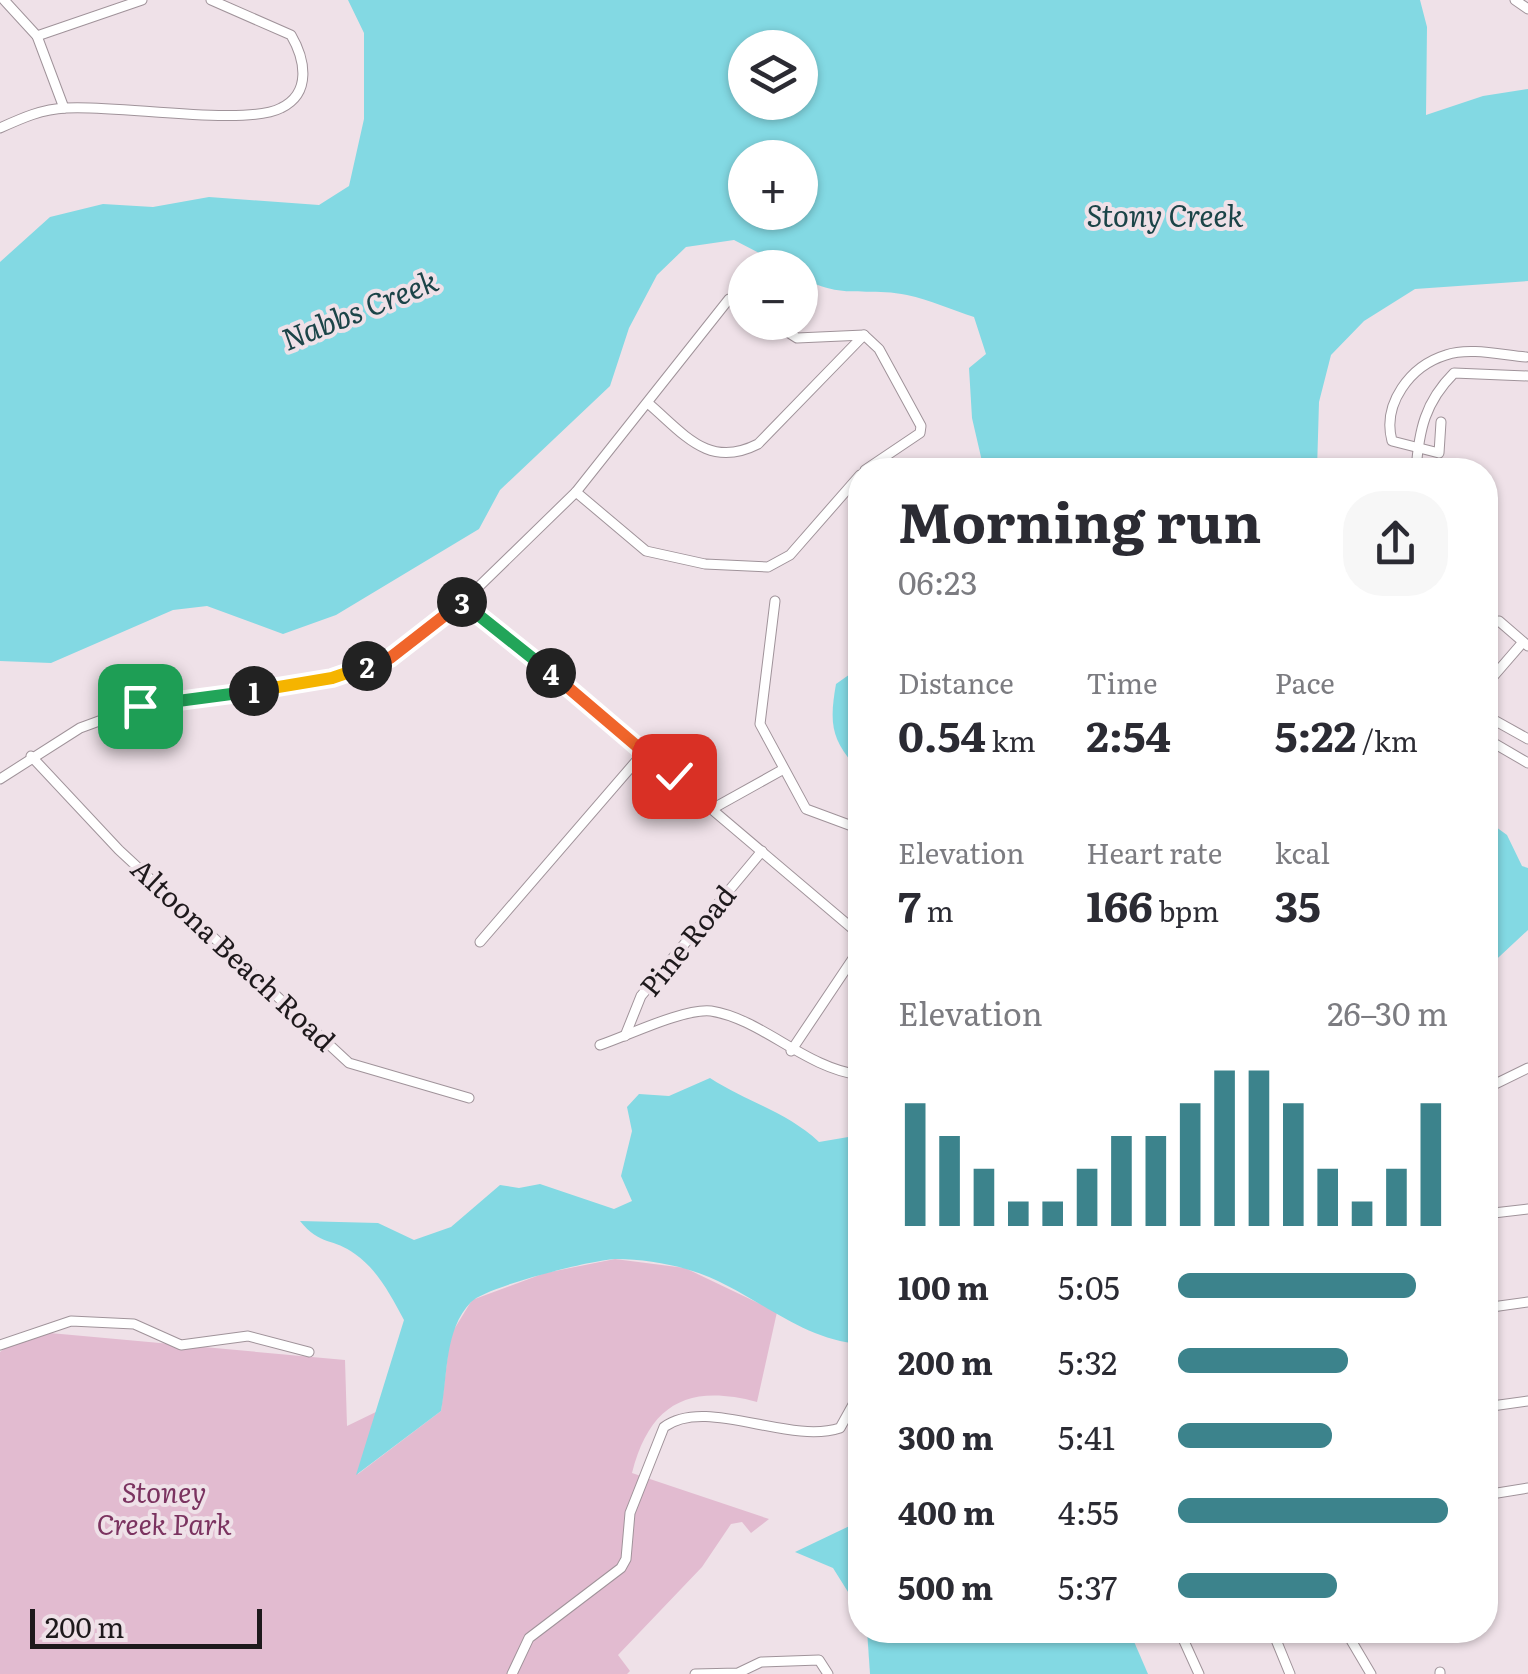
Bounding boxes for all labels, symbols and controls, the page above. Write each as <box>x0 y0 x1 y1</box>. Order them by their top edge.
map controls <box>728 30 818 340</box>
button: layers <box>728 30 818 120</box>
button: + <box>728 140 818 230</box>
water label: Stony Creek <box>1087 192 1244 236</box>
button: − <box>728 250 818 340</box>
water label: Nabbs Creek <box>274 257 444 360</box>
text: Morning run <box>898 478 1261 560</box>
button: share <box>1343 491 1448 596</box>
text: 06:23 <box>898 557 978 605</box>
pin: 3 <box>437 577 487 627</box>
text: 3 <box>454 581 470 623</box>
pin: 2 <box>342 641 392 691</box>
text: 2 <box>359 645 375 687</box>
pin: 4 <box>526 648 576 698</box>
text: 4 <box>543 652 559 694</box>
text: Distance <box>898 661 1014 703</box>
text: Time <box>1086 661 1158 703</box>
text: Pace <box>1275 661 1335 703</box>
pin <box>98 664 183 749</box>
pin: 1 <box>229 666 279 716</box>
text: 1 <box>248 670 260 712</box>
icon: arrive <box>113 679 168 734</box>
text: 0.54 <box>898 703 986 765</box>
text: 2:54 <box>1086 703 1171 765</box>
text: 5:22 <box>1275 703 1356 765</box>
text: km <box>986 719 1036 761</box>
text: /km <box>1356 719 1418 761</box>
pin <box>632 734 717 819</box>
icon: check <box>647 749 702 804</box>
text: Elevation <box>898 831 1025 873</box>
text: Heart rate <box>1086 831 1222 873</box>
text: kcal <box>1275 831 1330 873</box>
street label: Altoona Beach Road <box>123 847 346 1060</box>
text: 7 <box>898 873 921 935</box>
text: 166 <box>1086 873 1153 935</box>
text: 35 <box>1275 873 1321 935</box>
street label: Pine Road <box>628 875 744 1004</box>
text: m <box>921 889 954 931</box>
text: bpm <box>1153 889 1219 931</box>
text: Elevation <box>898 988 1043 1036</box>
text: 26–30 m <box>1327 988 1448 1036</box>
text: 100 m <box>898 1262 989 1310</box>
text: 5:05 <box>1058 1262 1120 1310</box>
text: 200 m <box>898 1337 993 1385</box>
text: 5:32 <box>1058 1337 1117 1385</box>
text: 300 m <box>898 1412 994 1460</box>
text: 5:41 <box>1058 1412 1115 1460</box>
park label: Stoney Creek Park <box>96 1470 232 1544</box>
text: 400 m <box>898 1487 995 1535</box>
text: 4:55 <box>1058 1487 1119 1535</box>
text: 500 m <box>898 1562 993 1610</box>
text: 5:37 <box>1058 1562 1117 1610</box>
scale bar <box>30 1604 262 1648</box>
text: 200 m <box>45 1605 124 1647</box>

